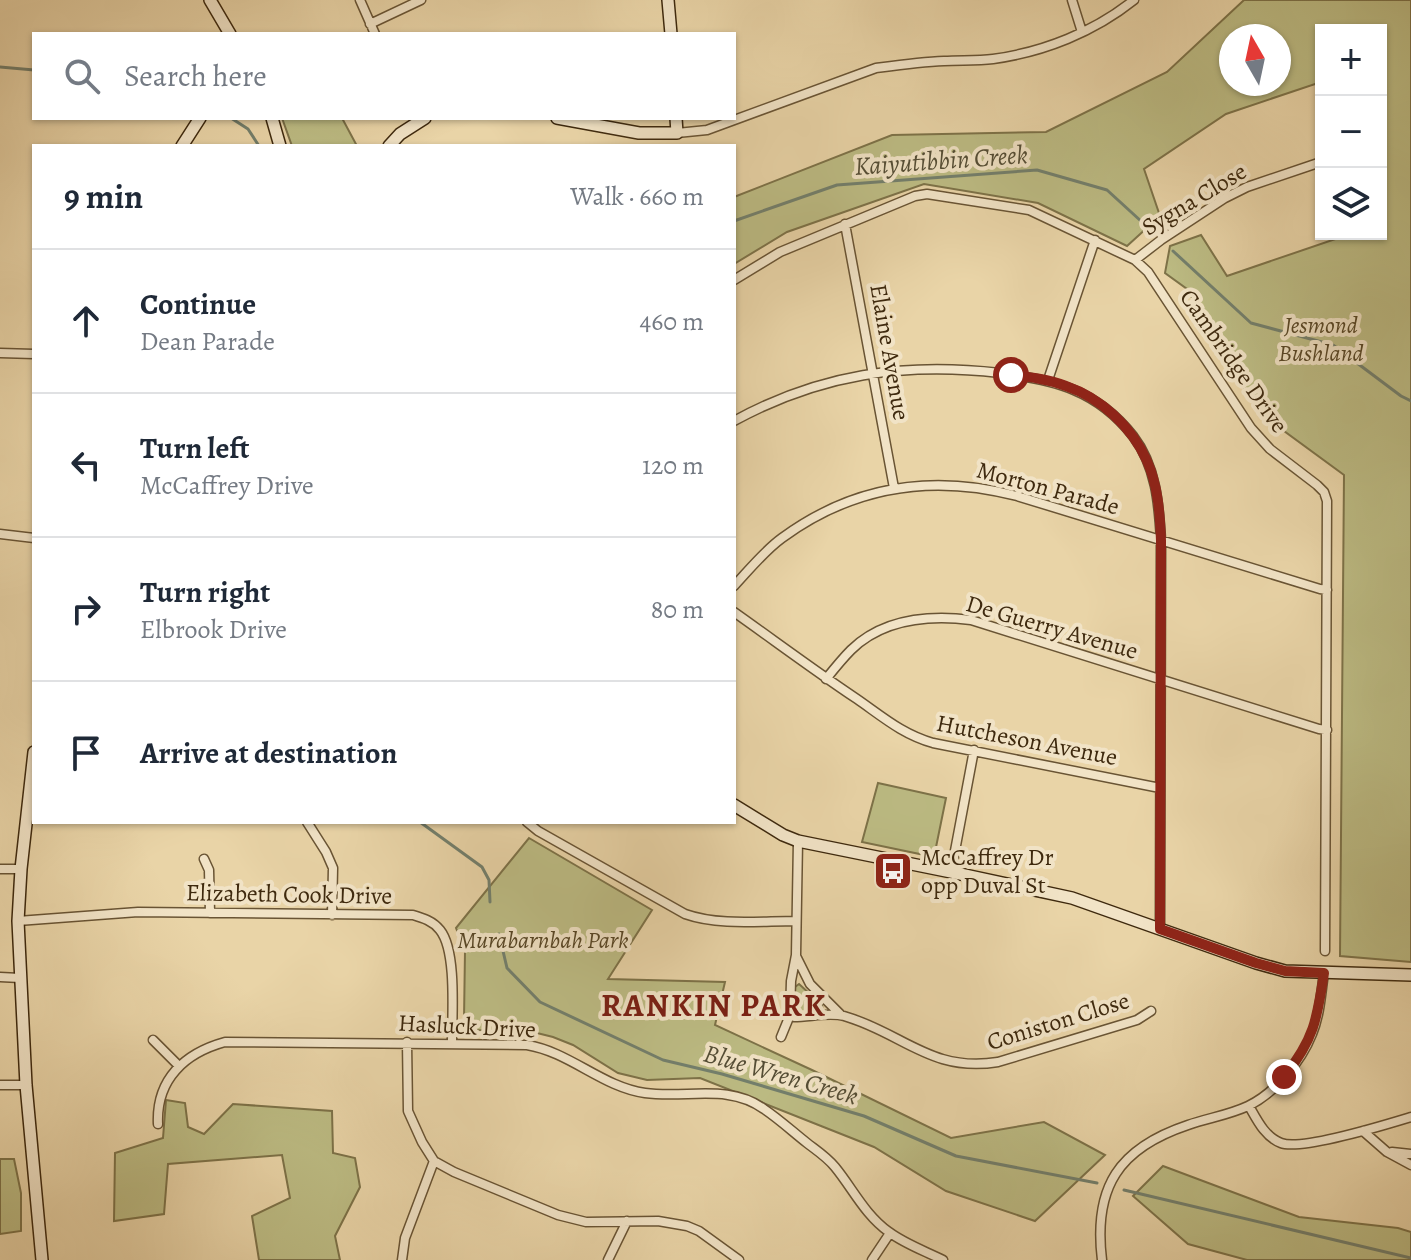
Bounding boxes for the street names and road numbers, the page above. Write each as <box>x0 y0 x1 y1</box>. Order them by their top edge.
street label: Sygna Close <box>1136 155 1252 243</box>
street label: Elaine Avenue <box>862 281 918 423</box>
street label: Cambridge Drive <box>1173 283 1295 439</box>
street label: Morton Parade <box>973 454 1123 522</box>
street label: De Guerry Avenue <box>962 587 1142 667</box>
street label: Hutcheson Avenue <box>934 707 1120 773</box>
street label: Elizabeth Cook Drive <box>185 876 393 912</box>
street label: Coniston Close <box>983 984 1133 1058</box>
street label: Hasluck Drive <box>397 1006 537 1046</box>

